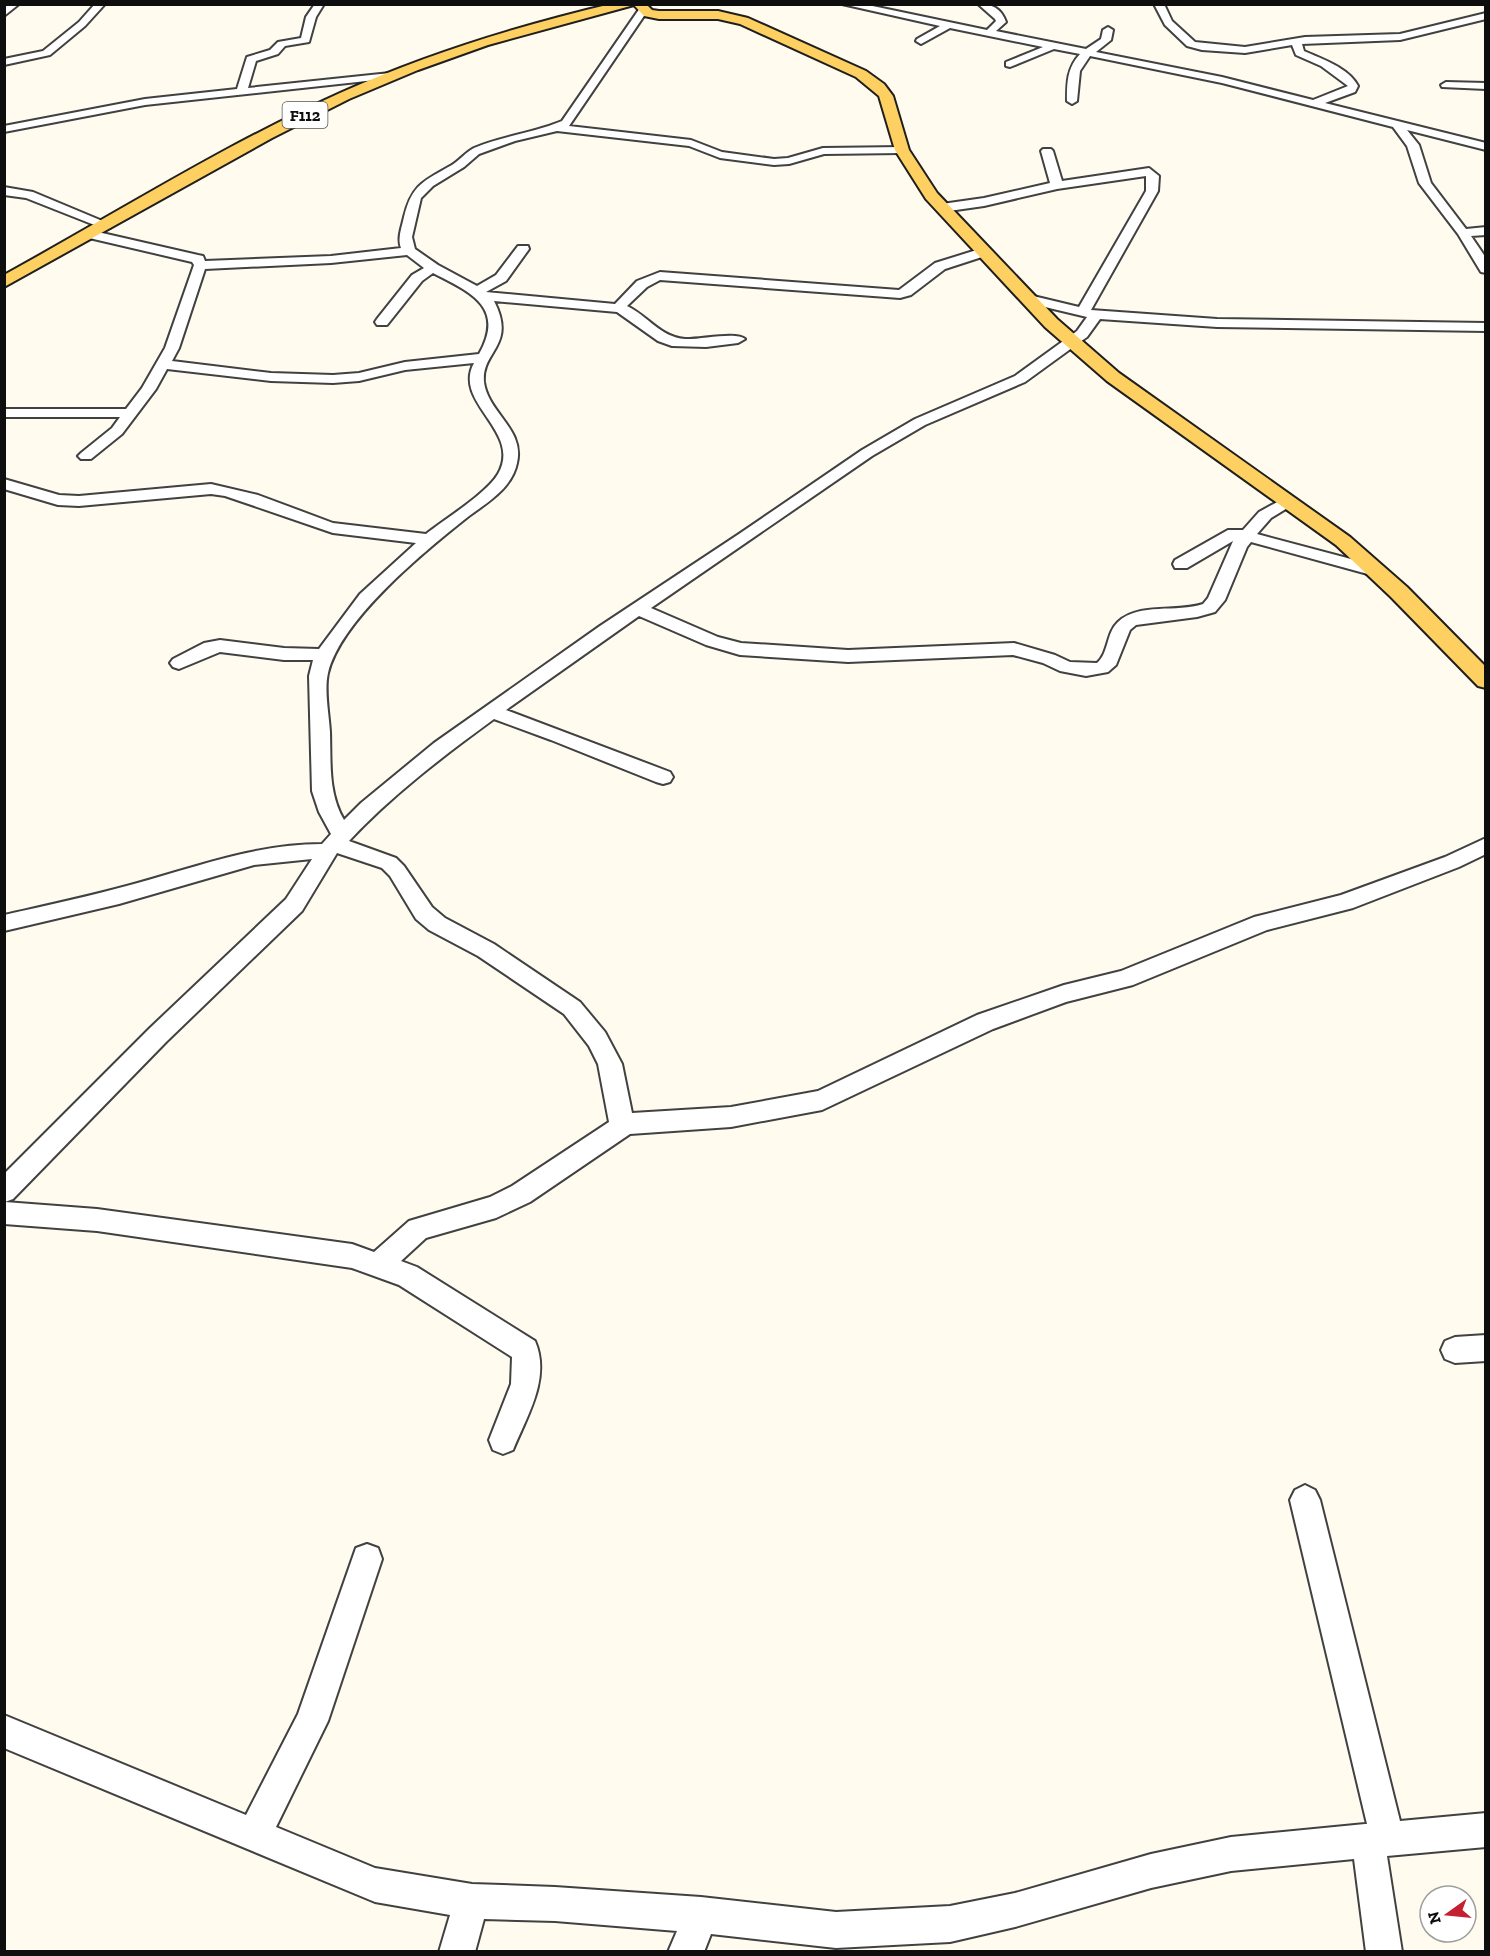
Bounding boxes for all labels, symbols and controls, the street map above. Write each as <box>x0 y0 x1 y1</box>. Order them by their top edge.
road number: F112 <box>282 102 328 128</box>
north arrow <box>1418 1884 1478 1944</box>
text: N <box>1423 1909 1445 1926</box>

